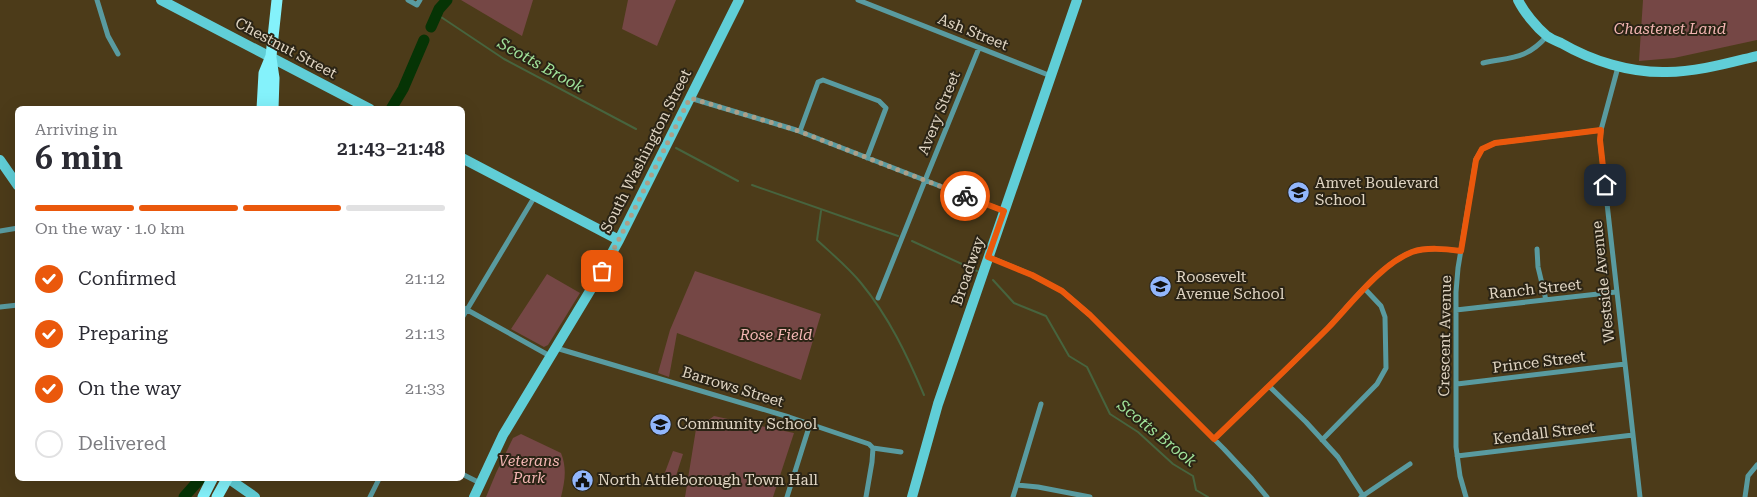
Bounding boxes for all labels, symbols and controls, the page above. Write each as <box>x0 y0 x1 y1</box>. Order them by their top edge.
street label: Ash Street <box>935 10 1011 54</box>
street label: Chestnut Street <box>232 14 340 83</box>
park label: Chastenet Land <box>1614 20 1726 38</box>
water label: Scotts Brook <box>494 33 588 97</box>
street label: South Washington Street <box>597 66 695 236</box>
street label: Avery Street <box>914 68 964 158</box>
text: Arriving in <box>35 120 118 139</box>
text: 21:43–21:48 <box>337 137 445 160</box>
text: 6 min <box>35 139 123 177</box>
pin <box>1584 164 1626 206</box>
courier <box>940 171 990 221</box>
icon: home <box>1591 171 1619 199</box>
place label: Amvet Boulevard School <box>1315 174 1439 209</box>
school or university icon: Amvet Boulevard School <box>1287 180 1311 204</box>
icon: bike <box>951 182 979 210</box>
text: On the way · 1.0 km <box>35 219 185 238</box>
street label: Westside Avenue <box>1588 220 1618 344</box>
street label: Broadway <box>948 234 988 308</box>
pin <box>581 250 623 292</box>
icon: bag <box>588 257 616 285</box>
icon: check <box>35 265 63 293</box>
text: Confirmed <box>78 267 176 290</box>
place label: Roosevelt Avenue School <box>1176 268 1285 303</box>
text: 21:12 <box>405 269 445 288</box>
school or university icon: Roosevelt Avenue School <box>1148 274 1172 298</box>
street label: Crescent Avenue <box>1435 275 1455 397</box>
street label: Ranch Street <box>1488 275 1583 303</box>
icon: check <box>35 320 63 348</box>
text: Preparing <box>78 322 168 345</box>
text: 21:13 <box>405 324 445 343</box>
park label: Rose Field <box>739 326 812 344</box>
street label: Prince Street <box>1491 347 1587 377</box>
street label: Barrows Street <box>680 363 786 411</box>
icon: check <box>35 375 63 403</box>
text: On the way <box>78 377 181 400</box>
text: 21:33 <box>405 379 445 398</box>
water label: Scotts Brook <box>1113 395 1200 471</box>
school or university icon: Community School <box>649 412 673 436</box>
place label: Community School <box>677 415 818 433</box>
street label: Kendall Street <box>1492 418 1596 448</box>
text: Delivered <box>78 432 166 455</box>
park label: Veterans Park <box>498 452 560 487</box>
public building icon: North Attleborough Town Hall <box>570 468 594 492</box>
place label: North Attleborough Town Hall <box>598 471 818 489</box>

